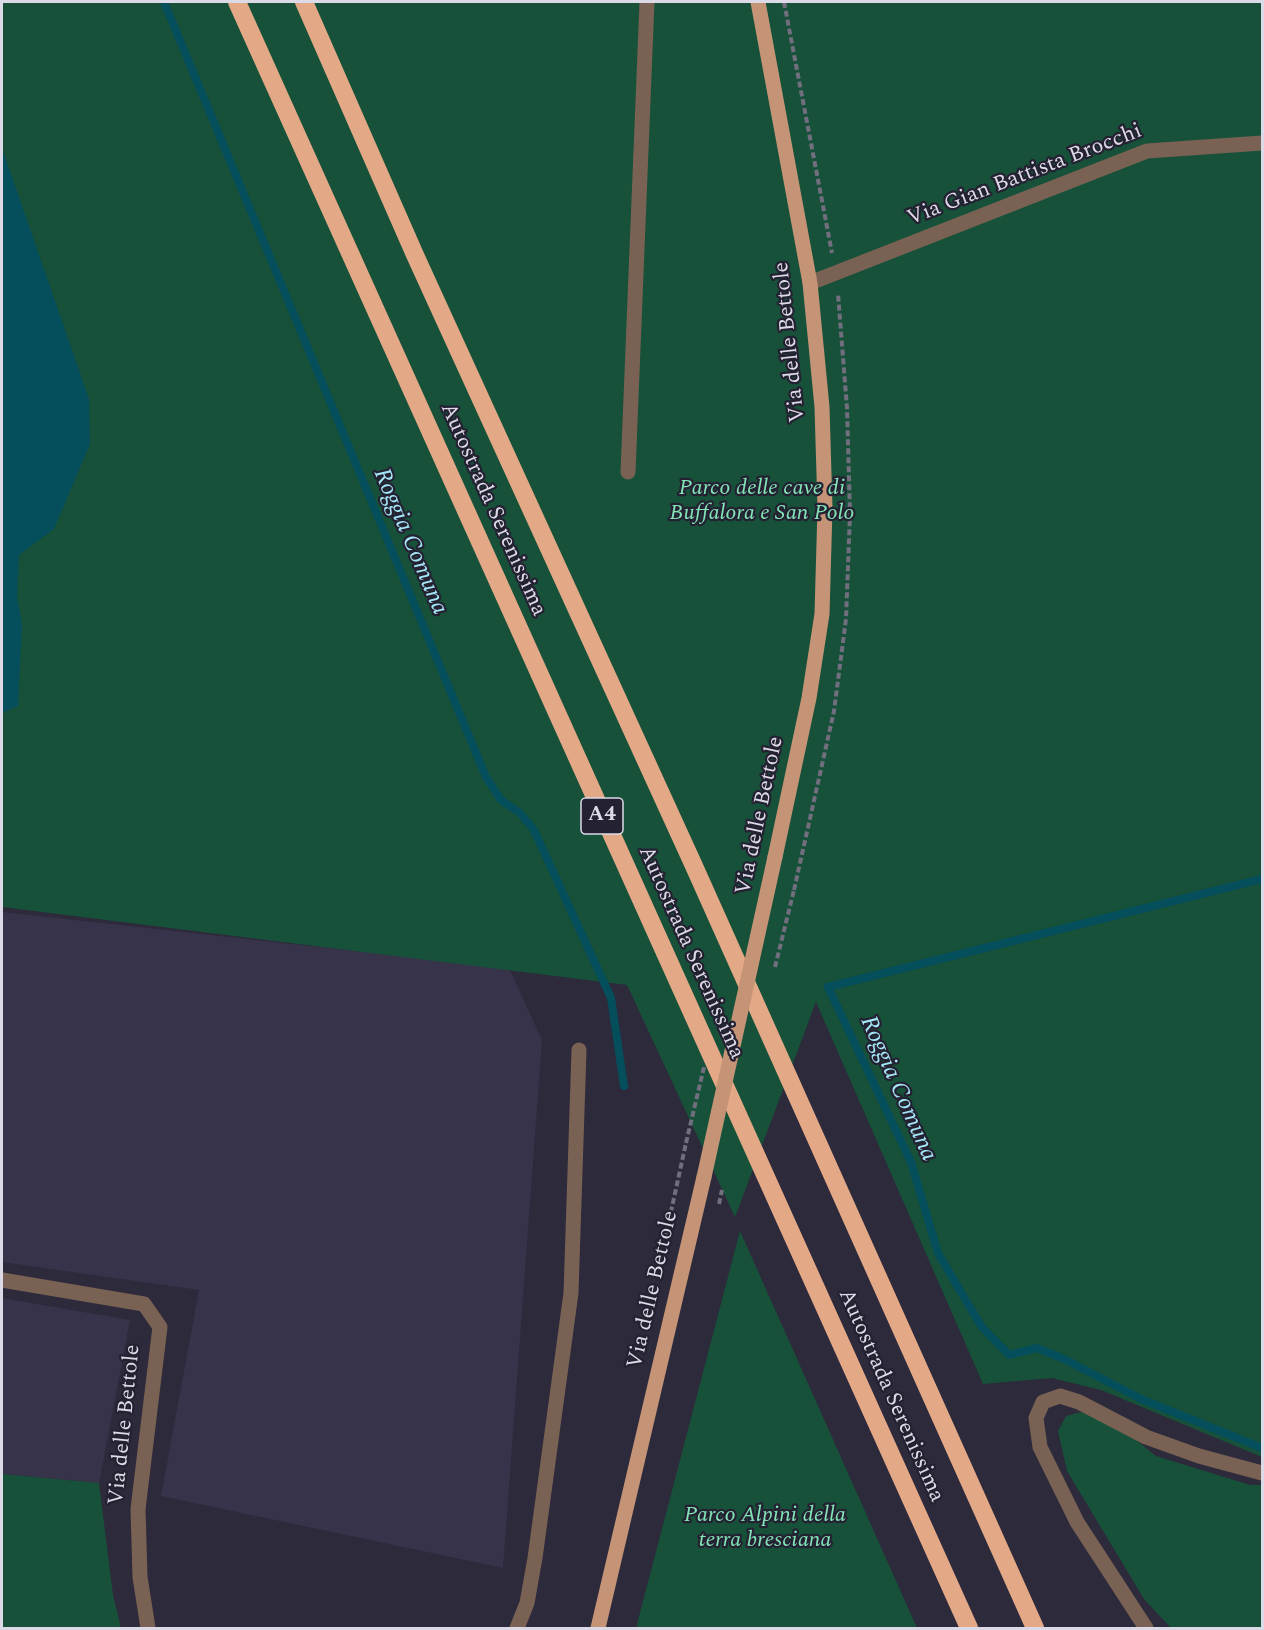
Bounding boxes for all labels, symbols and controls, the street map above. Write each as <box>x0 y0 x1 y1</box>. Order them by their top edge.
street label: Via Gian Battista Brocchi <box>904 119 1146 233</box>
street label: Via delle Bettole <box>769 260 813 424</box>
street label: Autostrada Serenissima <box>433 399 551 621</box>
water label: Roggia Comuna <box>365 465 453 619</box>
park label: Parco delle cave di Buffalora e San Polo <box>669 477 855 528</box>
street label: Via delle Bettole <box>731 734 791 898</box>
road number: A4 <box>581 798 623 834</box>
street label: Autostrada Serenissima <box>631 842 749 1064</box>
water label: Roggia Comuna <box>852 1012 942 1166</box>
street label: Via delle Bettole <box>623 1208 685 1372</box>
street label: Autostrada Serenissima <box>831 1285 949 1507</box>
street label: Via delle Bettole <box>104 1343 148 1507</box>
park label: Parco Alpini della terra bresciana <box>684 1504 846 1556</box>

